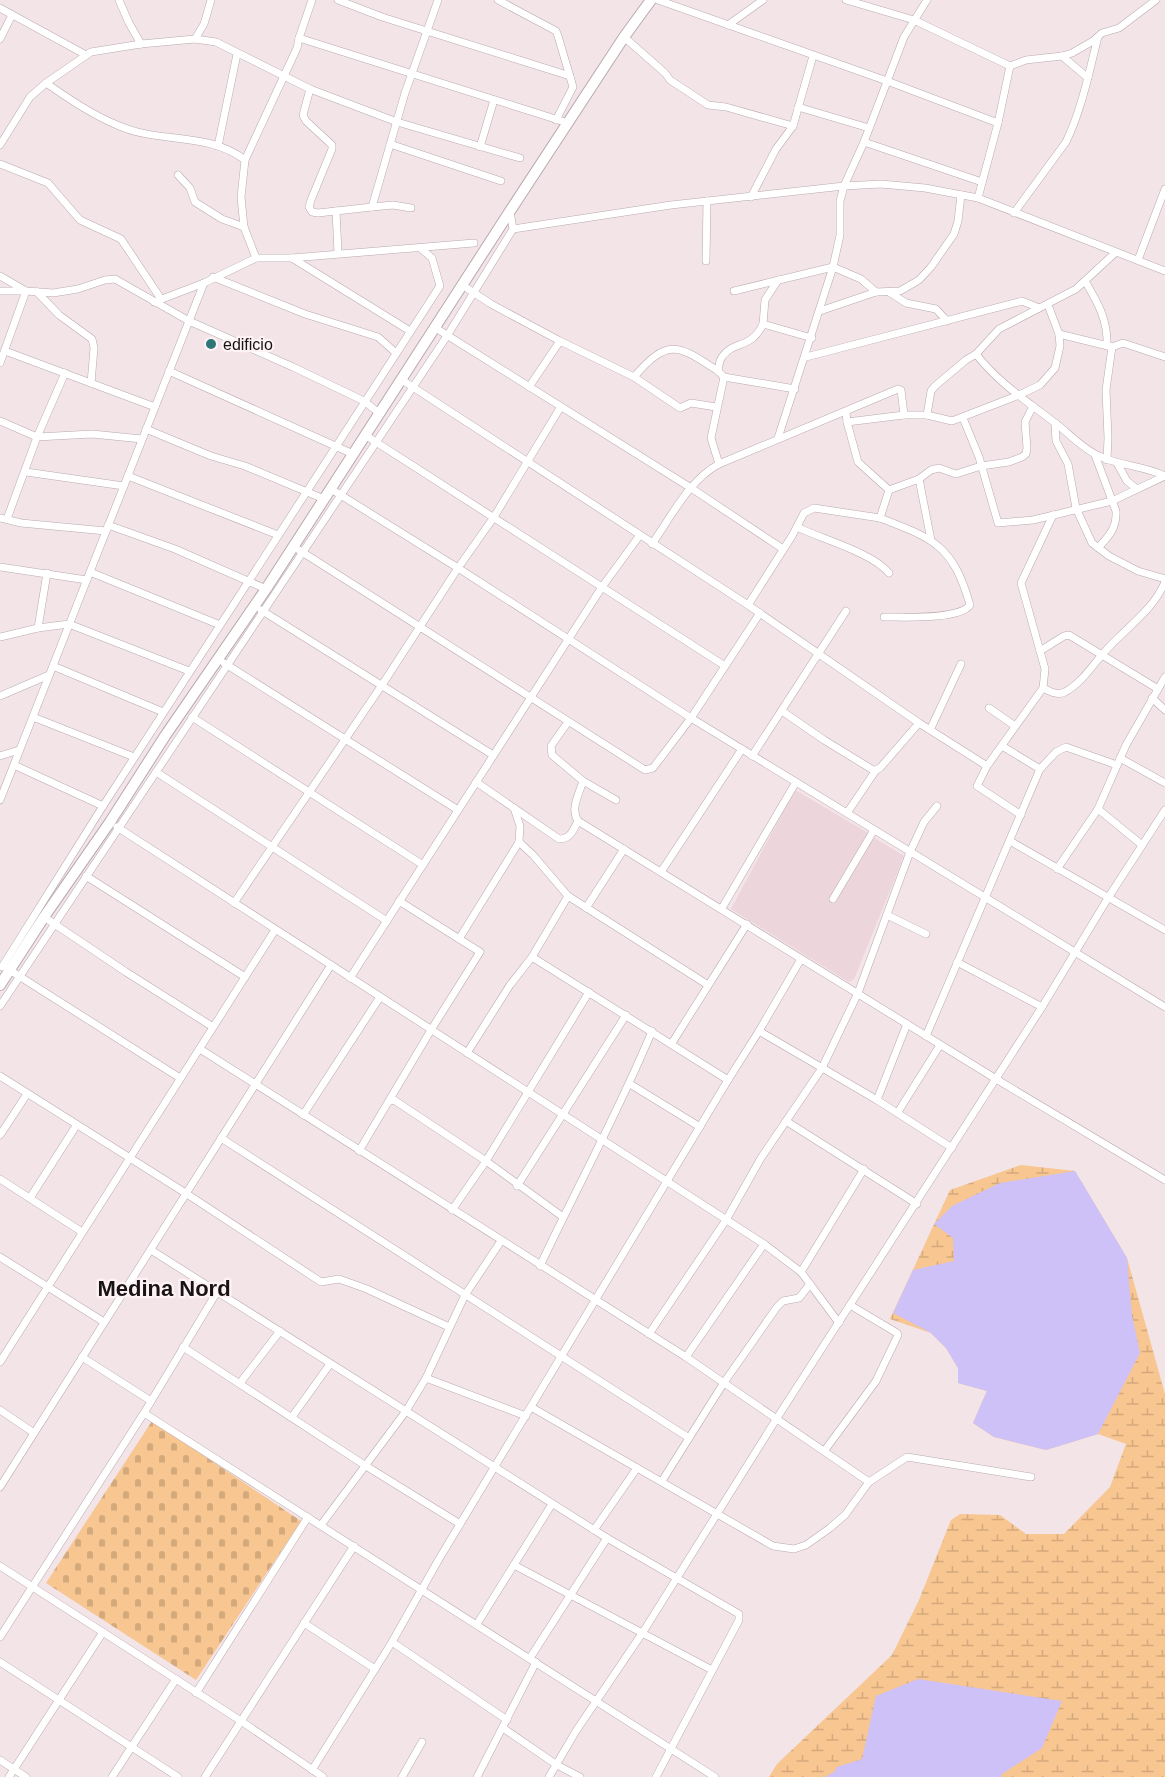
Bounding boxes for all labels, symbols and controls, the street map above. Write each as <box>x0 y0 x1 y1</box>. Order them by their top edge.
place label: edificio <box>223 336 273 353</box>
marker: edificio <box>204 337 218 351</box>
district label: Medina Nord <box>97 1276 231 1301</box>

